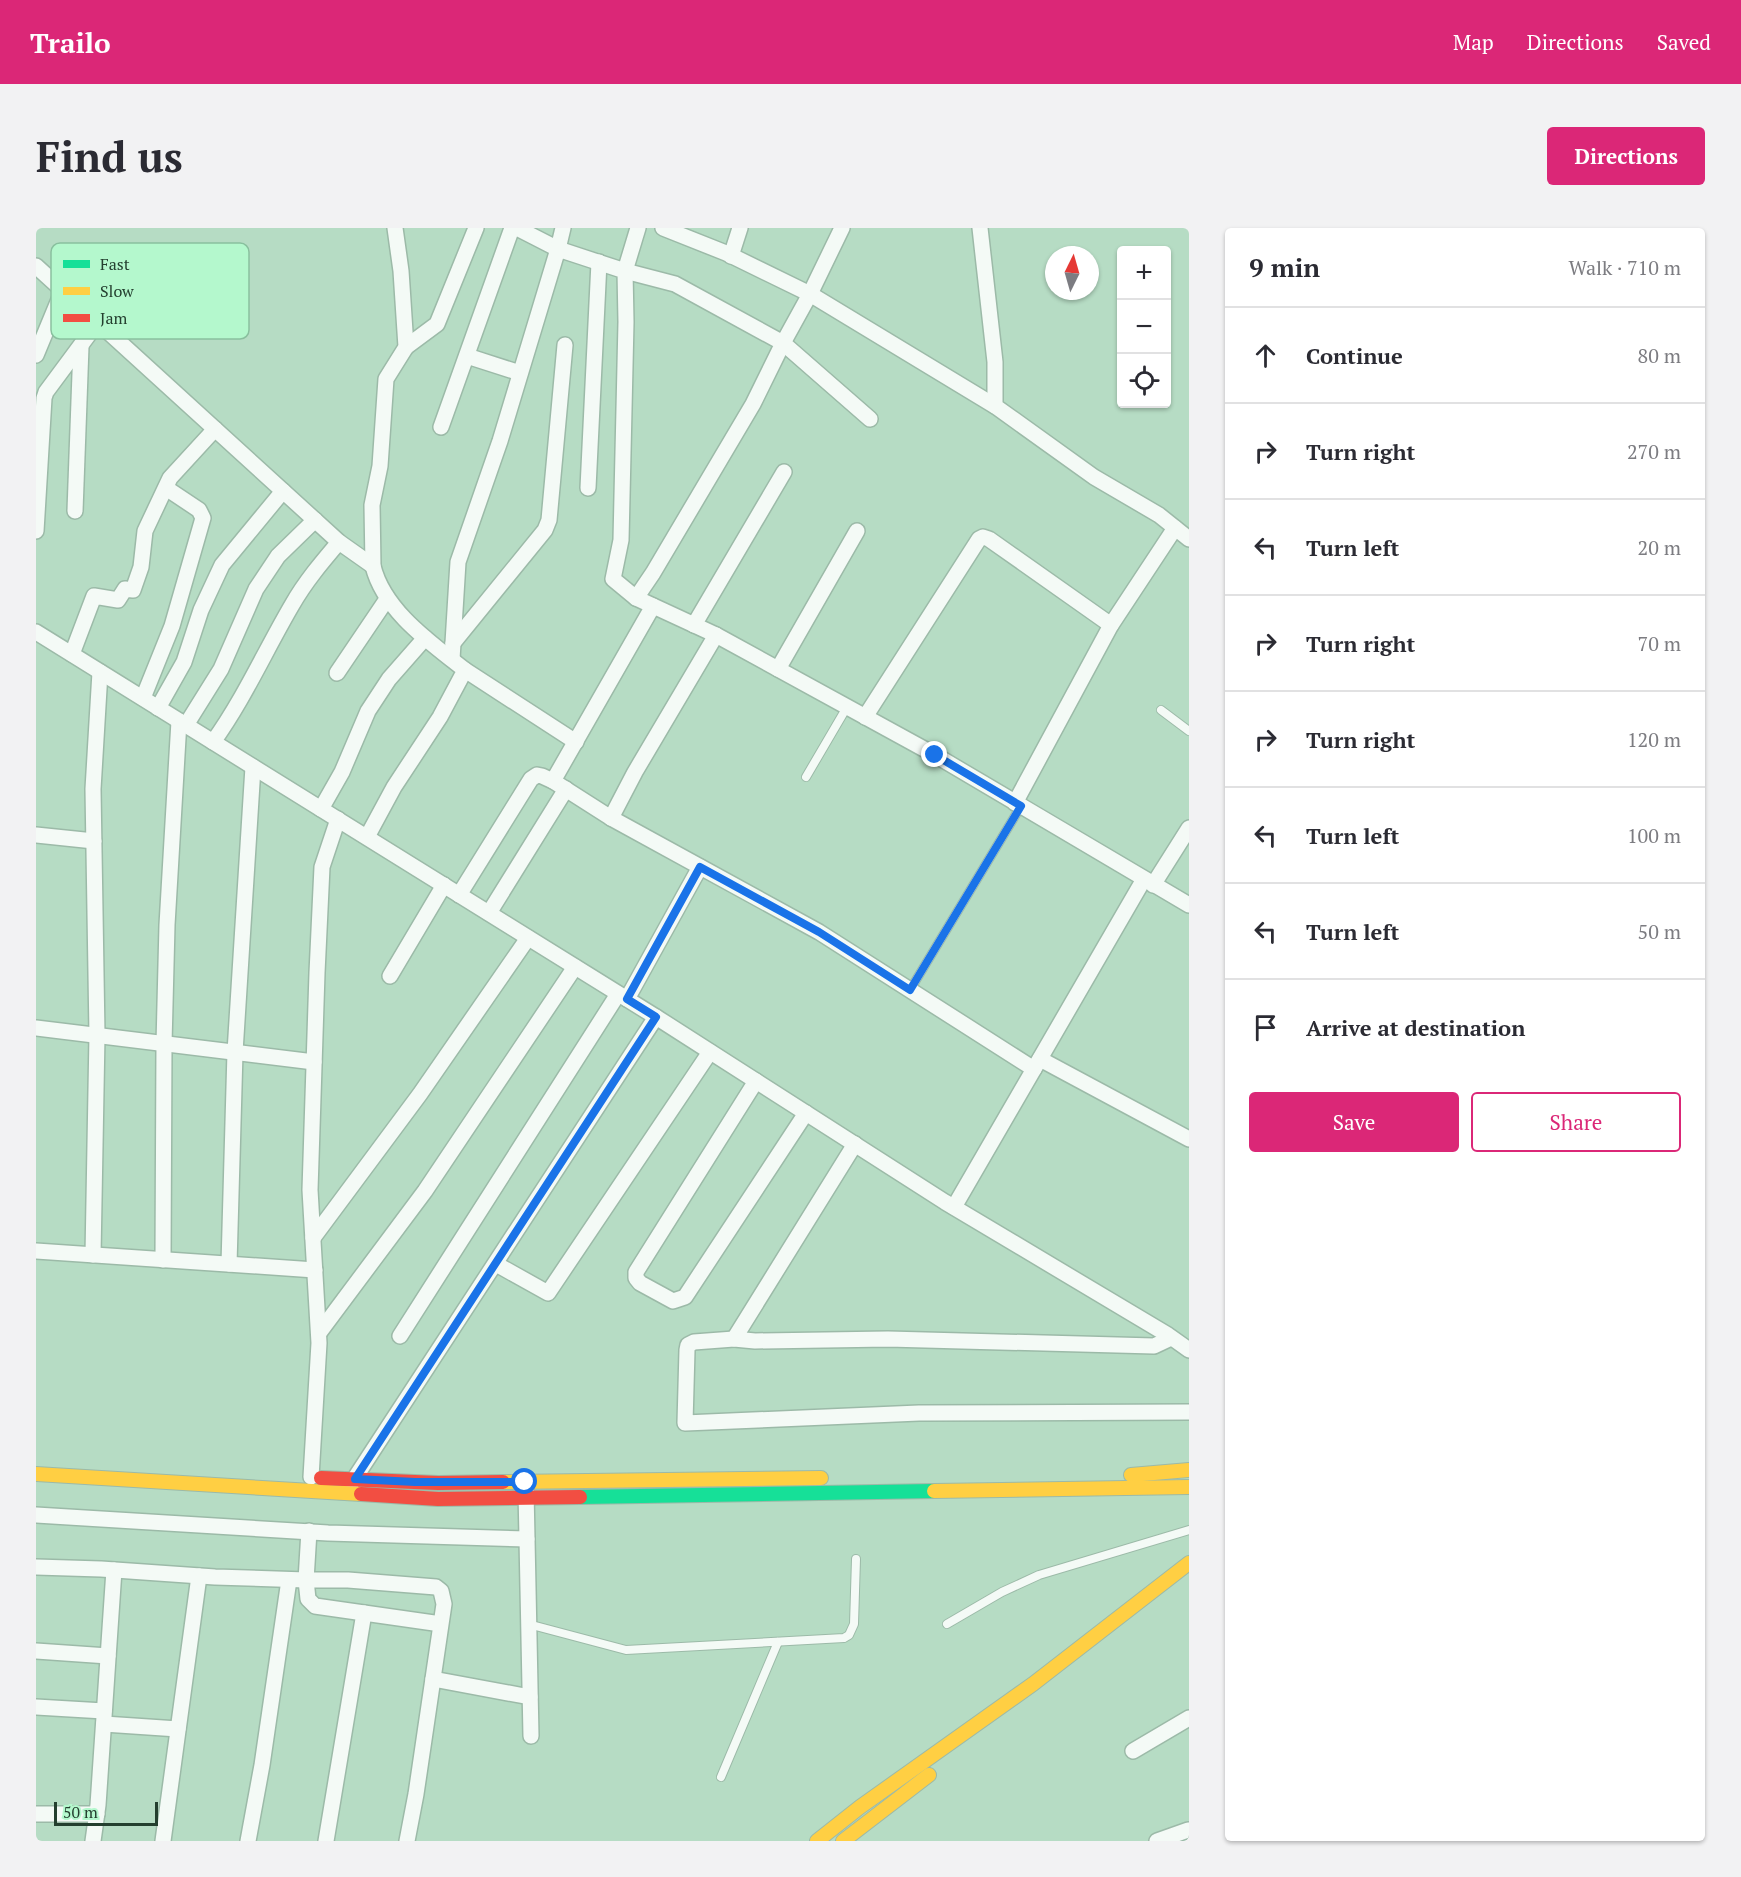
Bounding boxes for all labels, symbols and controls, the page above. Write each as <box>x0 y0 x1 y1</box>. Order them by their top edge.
text: Trailo <box>30 24 111 61</box>
text: Map <box>1453 28 1494 56</box>
text: Directions <box>1527 28 1624 56</box>
text: Saved <box>1657 28 1711 56</box>
button: Directions <box>1547 127 1705 185</box>
text: Find us <box>36 128 183 184</box>
legend <box>51 243 249 339</box>
north arrow <box>1045 246 1099 300</box>
map controls <box>1117 246 1171 408</box>
button: + <box>1117 246 1171 300</box>
text: 9 min <box>1249 250 1320 284</box>
text: Fast <box>100 253 130 275</box>
text: Walk · 710 m <box>1569 254 1681 281</box>
text: Slow <box>100 280 134 302</box>
button: − <box>1117 300 1171 354</box>
text: Jam <box>100 307 128 329</box>
icon: ahead <box>1249 339 1282 372</box>
text: Continue <box>1306 341 1403 370</box>
text: 80 m <box>1638 342 1681 369</box>
button: locate <box>1117 354 1171 408</box>
icon: right <box>1249 435 1282 468</box>
text: Turn right <box>1306 437 1415 466</box>
text: 270 m <box>1627 438 1681 465</box>
icon: left <box>1249 531 1282 564</box>
text: Turn left <box>1306 533 1399 562</box>
text: 20 m <box>1638 534 1681 561</box>
icon: right <box>1249 627 1282 660</box>
text: Turn right <box>1306 629 1415 658</box>
text: 70 m <box>1638 630 1681 657</box>
icon: right <box>1249 723 1282 756</box>
text: Turn right <box>1306 725 1415 754</box>
text: 120 m <box>1627 726 1681 753</box>
route end <box>921 741 947 767</box>
icon: left <box>1249 819 1282 852</box>
text: Turn left <box>1306 821 1399 850</box>
text: 100 m <box>1627 822 1681 849</box>
icon: left <box>1249 915 1282 948</box>
text: Turn left <box>1306 917 1399 946</box>
text: 50 m <box>1638 918 1681 945</box>
icon: arrive <box>1249 1011 1282 1044</box>
text: Arrive at destination <box>1306 1013 1525 1042</box>
button: Save <box>1249 1092 1459 1152</box>
button: Share <box>1471 1092 1681 1152</box>
route start <box>511 1468 537 1494</box>
scale bar <box>54 1799 158 1826</box>
text: 50 m <box>63 1801 98 1823</box>

